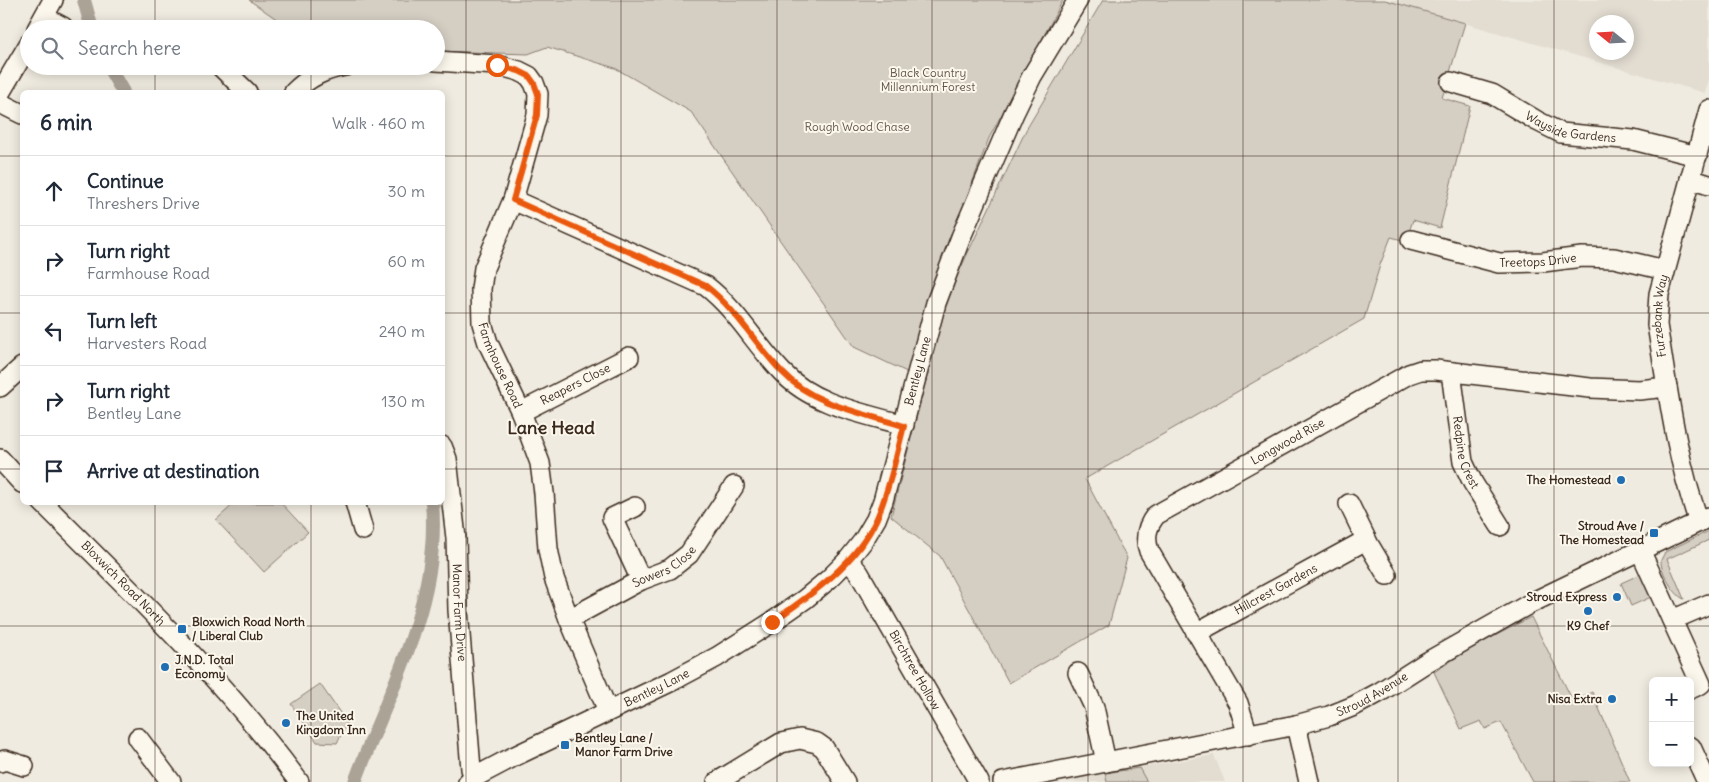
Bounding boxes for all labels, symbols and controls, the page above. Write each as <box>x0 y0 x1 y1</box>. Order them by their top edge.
north arrow <box>1589 15 1634 60</box>
search box <box>20 20 445 75</box>
icon: search <box>38 34 66 62</box>
text: Search here <box>78 36 181 60</box>
route start <box>486 54 509 77</box>
park label: Black Country Millennium Forest <box>881 65 975 94</box>
street label: Wayside Gardens <box>1523 108 1617 145</box>
text: 6 min <box>40 109 92 136</box>
text: Walk · 460 m <box>332 113 425 133</box>
park label: Rough Wood Chase <box>804 119 910 134</box>
text: Continue <box>87 169 164 193</box>
icon: ahead <box>40 177 68 205</box>
text: 30 m <box>388 181 425 201</box>
text: Threshers Drive <box>87 193 200 213</box>
text: Turn right <box>87 239 170 263</box>
icon: right <box>40 247 68 275</box>
street label: Treetops Drive <box>1499 250 1577 270</box>
text: 60 m <box>387 251 425 271</box>
text: Farmhouse Road <box>87 263 210 283</box>
street label: Furzebank Way <box>1649 272 1671 358</box>
text: Turn left <box>87 309 157 333</box>
icon: left <box>40 317 68 345</box>
text: 240 m <box>379 321 425 341</box>
street label: Farmhouse Road <box>475 321 526 410</box>
text: Harvesters Road <box>87 333 207 353</box>
street label: Bentley Lane <box>901 335 934 407</box>
street label: Reapers Close <box>538 360 613 408</box>
text: Turn right <box>87 379 170 403</box>
icon: right <box>40 387 68 415</box>
text: 130 m <box>381 391 425 411</box>
text: Bentley Lane <box>87 403 181 423</box>
street label: Longwood Rise <box>1248 415 1327 468</box>
street label: Redpine Crest <box>1450 415 1483 491</box>
district label: Lane Head <box>507 416 595 439</box>
icon: arrive <box>40 457 68 485</box>
text: Arrive at destination <box>87 459 260 483</box>
place label: The Homestead <box>1526 472 1611 487</box>
marker: The Homestead <box>1615 474 1627 486</box>
place label: Stroud Ave / The Homestead <box>1559 518 1644 547</box>
marker: Stroud Ave / The Homestead <box>1648 527 1660 539</box>
street label: Bloxwich Road North <box>78 538 169 629</box>
street label: Sowers Close <box>629 543 699 590</box>
street label: Hillcrest Gardens <box>1231 560 1320 618</box>
street label: Manor Farm Drive <box>450 563 470 662</box>
place label: Stroud Express <box>1526 589 1608 605</box>
marker: Stroud Express <box>1611 591 1623 603</box>
marker: K9 Chef <box>1582 605 1594 617</box>
route end <box>761 611 784 634</box>
place label: Bloxwich Road North / Liberal Club <box>192 614 305 643</box>
place label: K9 Chef <box>1567 618 1610 633</box>
marker: Bloxwich Road North / Liberal Club <box>176 623 188 635</box>
street label: Birchtree Hollow <box>886 627 944 713</box>
place label: J.N.D. Total Economy <box>175 652 234 682</box>
marker: J.N.D. Total Economy <box>159 661 171 673</box>
street label: Bentley Lane <box>621 665 692 710</box>
street label: Stroud Avenue <box>1334 668 1410 719</box>
map controls <box>1649 677 1694 767</box>
button: + <box>1649 677 1694 722</box>
place label: Nisa Extra <box>1547 691 1602 706</box>
marker: Nisa Extra <box>1606 693 1618 705</box>
place label: The United Kingdom Inn <box>296 708 366 738</box>
marker: The United Kingdom Inn <box>280 717 292 729</box>
button: − <box>1649 722 1694 767</box>
place label: Bentley Lane / Manor Farm Drive <box>575 730 673 759</box>
marker: Bentley Lane / Manor Farm Drive <box>559 739 571 751</box>

